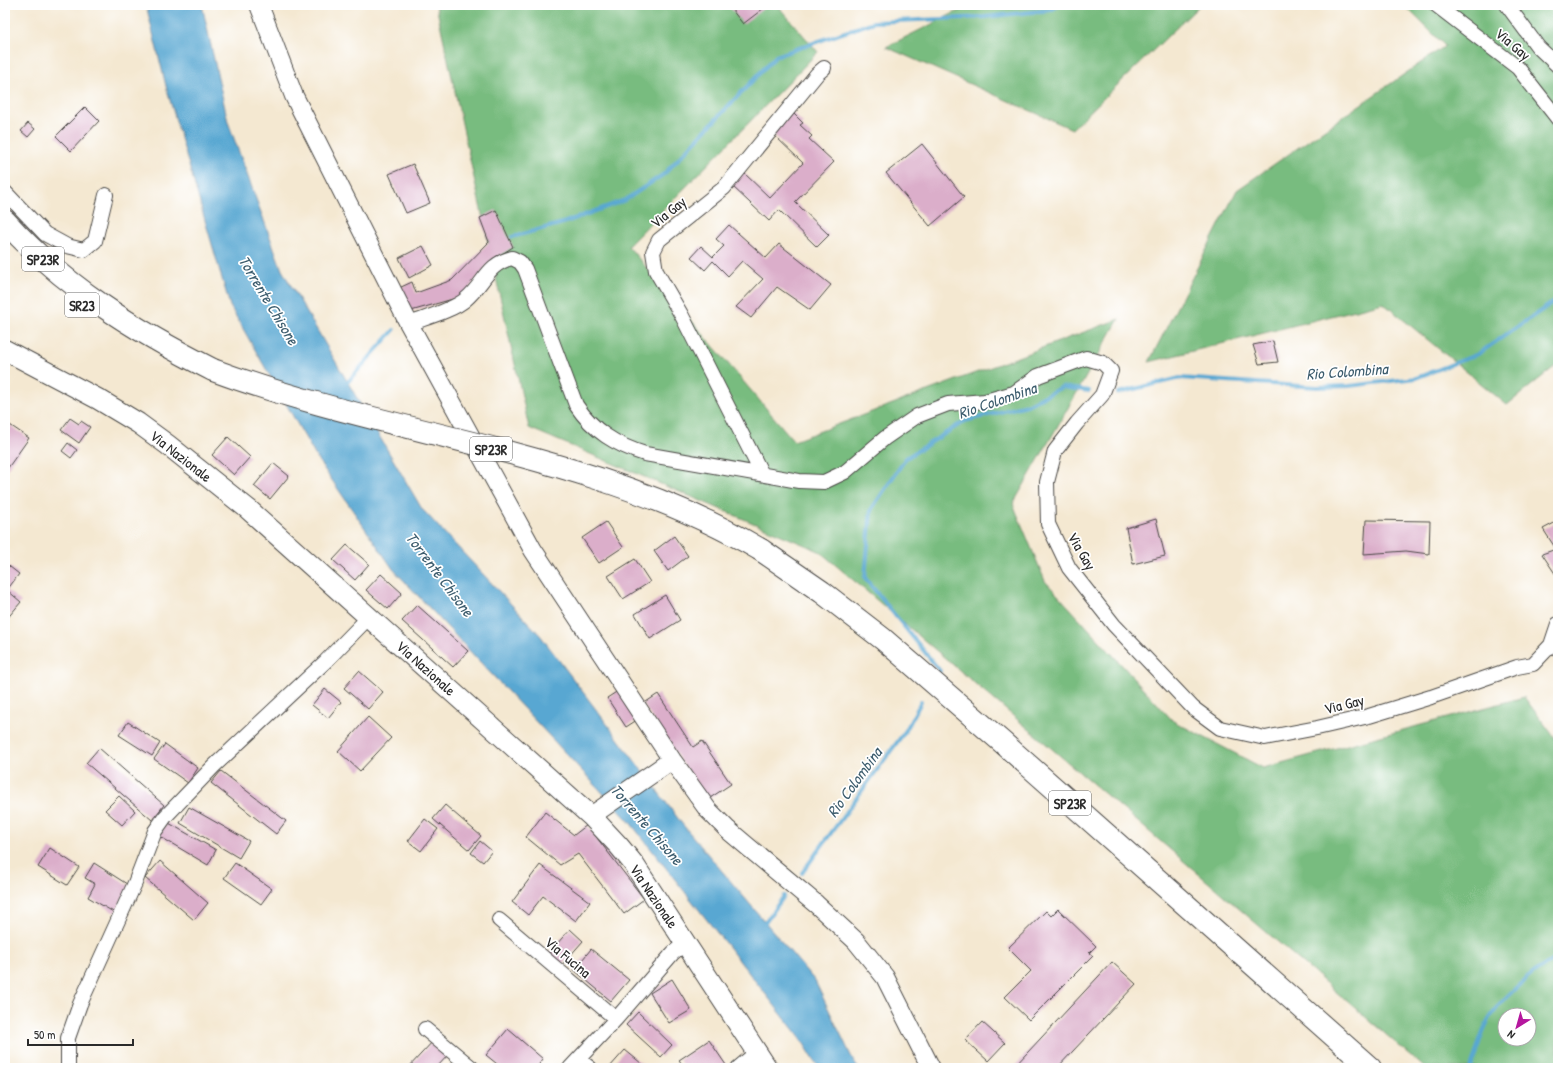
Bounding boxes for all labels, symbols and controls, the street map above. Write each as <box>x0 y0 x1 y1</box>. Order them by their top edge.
street label: Via Gay <box>1491 23 1535 65</box>
street label: Via Gay <box>646 191 690 233</box>
road number: SP23R <box>22 247 64 271</box>
water label: Torrente Chisone <box>234 251 305 349</box>
road number: SR23 <box>65 293 99 317</box>
water label: Rio Colombina <box>1306 357 1390 385</box>
water label: Rio Colombina <box>955 376 1041 424</box>
street label: Via Nazionale <box>146 425 216 487</box>
road number: SP23R <box>470 437 512 461</box>
water label: Torrente Chisone <box>401 527 479 621</box>
street label: Via Gay <box>1063 528 1101 574</box>
street label: Via Nazionale <box>392 636 460 700</box>
street label: Via Gay <box>1322 689 1366 719</box>
water label: Rio Colombina <box>821 741 888 821</box>
water label: Torrente Chisone <box>606 779 689 870</box>
road number: SP23R <box>1049 791 1091 815</box>
street label: Via Nazionale <box>625 860 683 932</box>
street label: Via Fucina <box>540 931 596 983</box>
north arrow <box>1497 1007 1537 1047</box>
scale bar <box>28 1021 133 1047</box>
text: 50 m <box>34 1026 55 1043</box>
text: N <box>1504 1028 1518 1042</box>

